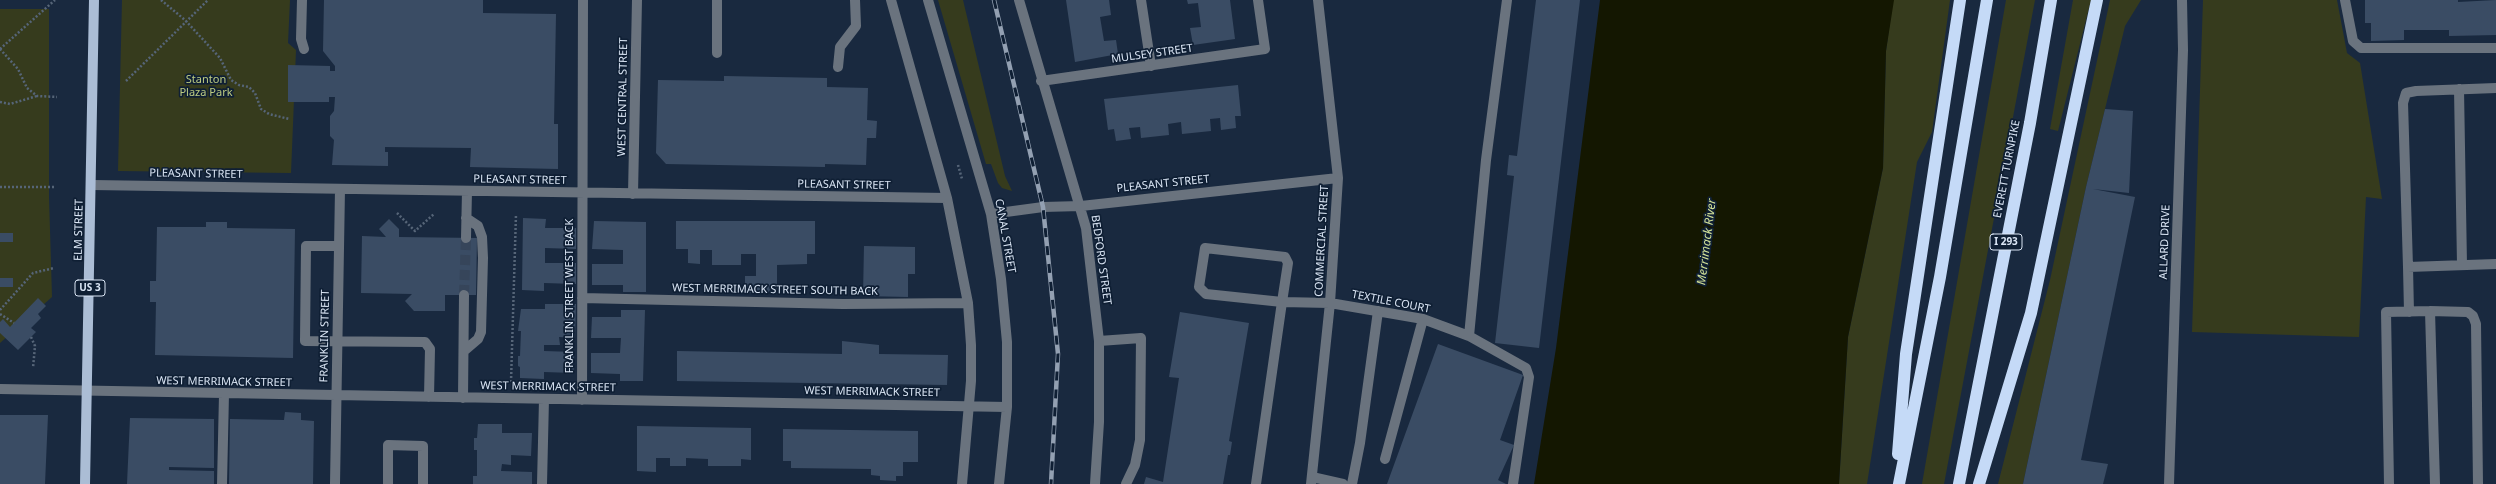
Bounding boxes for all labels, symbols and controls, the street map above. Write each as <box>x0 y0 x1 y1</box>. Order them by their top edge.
street label: WEST CENTRAL STREET <box>615 38 631 156</box>
street label: MULSEY STREET <box>1110 42 1194 66</box>
park label: Stanton Plaza Park <box>179 73 233 99</box>
street label: EVERETT TURNPIKE <box>1991 119 2023 219</box>
street label: PLEASANT STREET <box>149 167 243 181</box>
street label: PLEASANT STREET <box>473 173 567 187</box>
street label: PLEASANT STREET <box>1116 173 1210 195</box>
street label: PLEASANT STREET <box>797 178 891 192</box>
street label: COMMERCIAL STREET <box>1312 185 1332 297</box>
street label: CANAL STREET <box>992 198 1018 274</box>
water label: Merrimack River <box>1695 198 1719 286</box>
street label: ELM STREET <box>72 199 86 261</box>
street label: ALLARD DRIVE <box>2157 204 2173 280</box>
street label: BEDFORD STREET <box>1088 214 1114 306</box>
street label: FRANKLIN STREET WEST BACK <box>563 219 577 373</box>
road number: I 293 <box>1990 234 2022 250</box>
road number: US 3 <box>75 280 105 296</box>
street label: WEST MERRIMACK STREET SOUTH BACK <box>672 282 878 298</box>
street label: TEXTILE COURT <box>1351 288 1431 316</box>
street label: FRANKLIN STREET <box>318 289 332 383</box>
street label: WEST MERRIMACK STREET <box>156 374 292 390</box>
street label: WEST MERRIMACK STREET <box>480 379 616 395</box>
street label: WEST MERRIMACK STREET <box>804 384 940 400</box>

